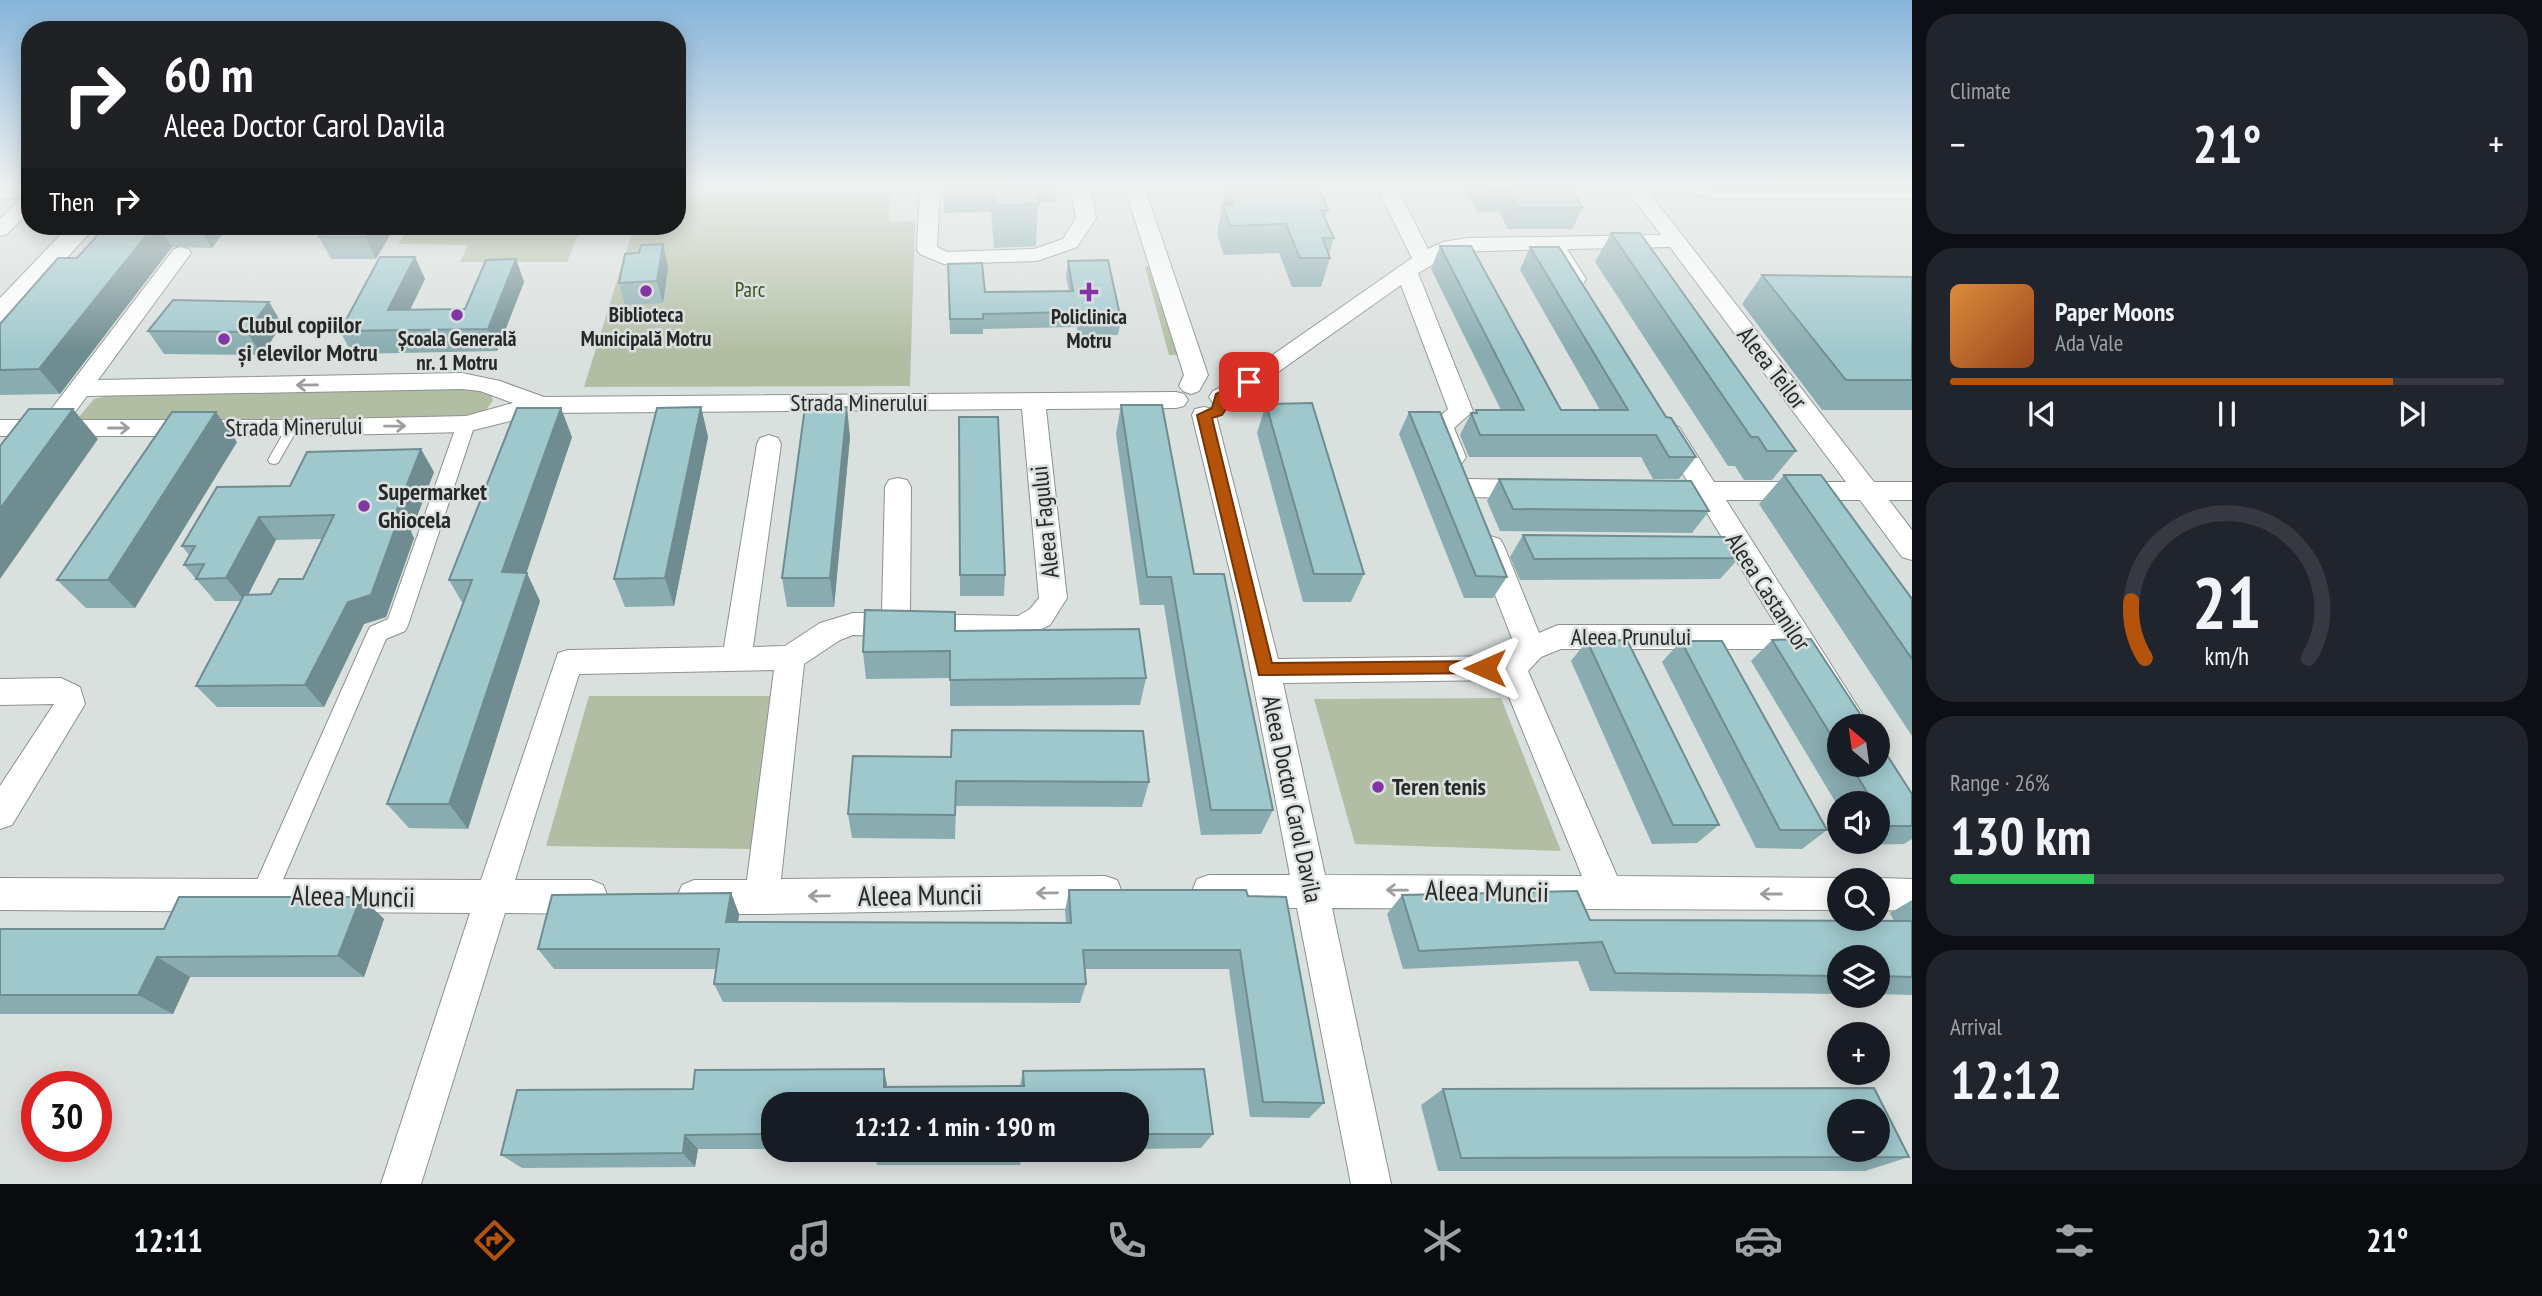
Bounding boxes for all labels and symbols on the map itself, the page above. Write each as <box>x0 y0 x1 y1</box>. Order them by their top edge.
park label: Parc <box>735 276 766 303</box>
marker: Policlinica Motru <box>1079 282 1099 302</box>
marker: Biblioteca Municipală Motru <box>638 283 654 299</box>
place label: Biblioteca Municipală Motru <box>581 301 711 352</box>
place label: Policlinica Motru <box>1051 303 1127 354</box>
marker: Școala Generală nr. 1 Motru <box>449 307 465 323</box>
place label: Clubul copiilor și elevilor Motru <box>238 309 378 368</box>
street label: Aleea Teilor <box>1730 320 1815 416</box>
place label: Școala Generală nr. 1 Motru <box>398 325 517 376</box>
marker: Clubul copiilor și elevilor Motru <box>216 331 232 347</box>
pin <box>1219 352 1279 412</box>
one-way arrow <box>296 378 319 392</box>
street label: Strada Minerului <box>790 387 928 418</box>
street label: Strada Minerului <box>225 410 363 443</box>
one-way arrow <box>383 419 406 432</box>
one-way arrow <box>107 421 130 435</box>
street label: Aleea Fagului <box>1023 464 1066 580</box>
place label: Supermarket Ghiocela <box>378 476 487 535</box>
marker: Supermarket Ghiocela <box>356 498 372 514</box>
street label: Aleea Castanilor <box>1719 527 1818 657</box>
street label: Aleea Prunului <box>1571 621 1691 652</box>
position arrow <box>1448 631 1522 705</box>
street label: Aleea Doctor Carol Davila <box>1255 692 1330 905</box>
north arrow <box>1827 714 1890 777</box>
place label: Teren tenis <box>1392 771 1486 802</box>
marker: Teren tenis <box>1370 779 1386 795</box>
street label: Aleea Muncii <box>1425 871 1549 910</box>
street label: Aleea Muncii <box>858 875 982 914</box>
street label: Aleea Muncii <box>291 876 415 915</box>
one-way arrow <box>1385 883 1408 897</box>
one-way arrow <box>1035 886 1058 900</box>
one-way arrow <box>1760 887 1783 900</box>
one-way arrow <box>808 889 831 903</box>
speed limit sign: 30 <box>21 1071 112 1162</box>

